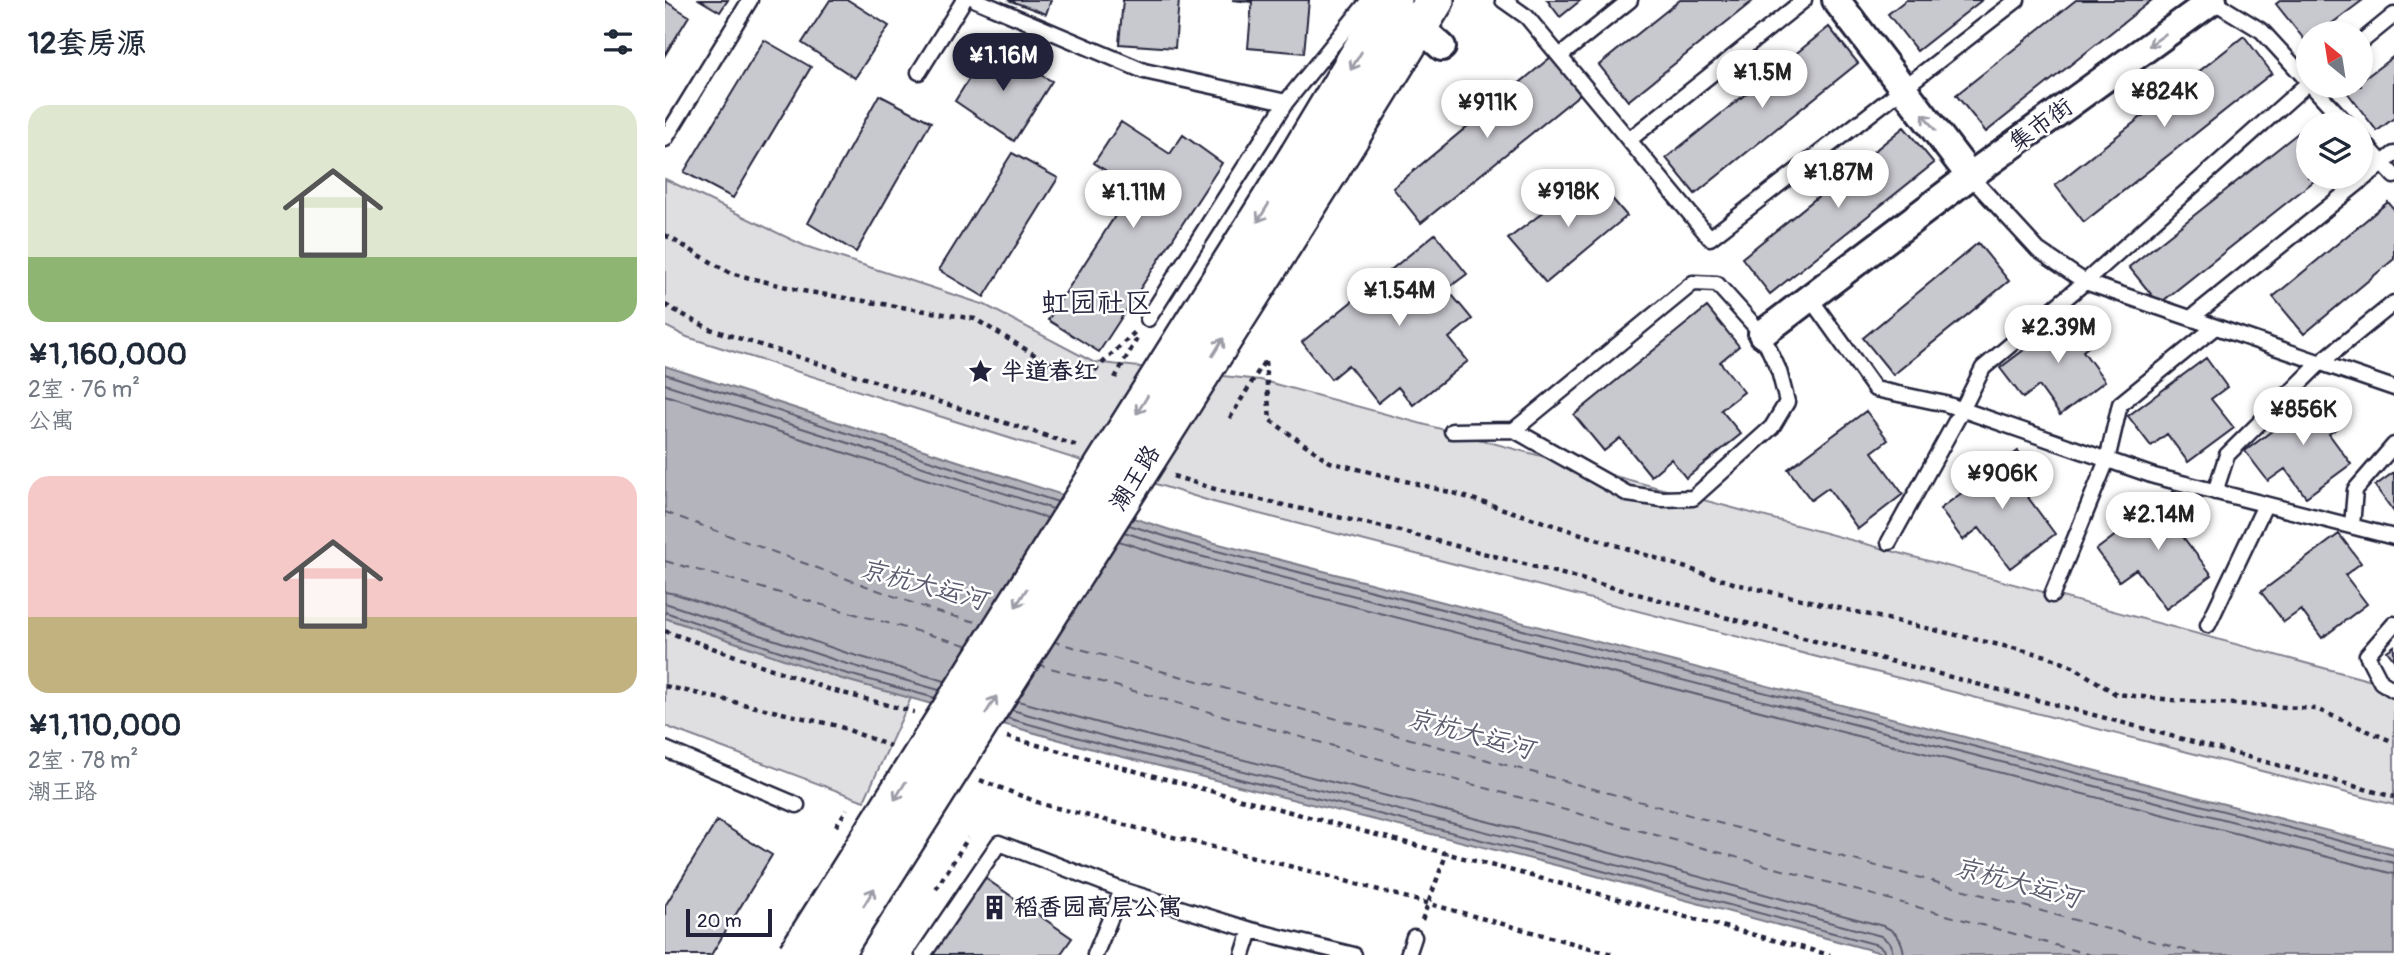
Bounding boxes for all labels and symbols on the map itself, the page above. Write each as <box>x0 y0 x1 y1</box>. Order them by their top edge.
north arrow <box>2296 21 2373 98</box>
one-way arrow <box>2148 32 2167 47</box>
pin: ¥1.16M <box>946 34 1060 93</box>
one-way arrow <box>1349 50 1363 70</box>
pin: ¥1.5M <box>1713 50 1811 110</box>
pin: ¥824K <box>2115 69 2213 129</box>
pin: ¥911K <box>1438 80 1536 140</box>
street label: 集市街 <box>2003 92 2079 158</box>
one-way arrow <box>1922 113 1937 131</box>
pin: ¥1.87M <box>1781 150 1895 210</box>
pin: ¥1.11M <box>1076 170 1190 230</box>
pin: ¥918K <box>1519 170 1617 229</box>
one-way arrow <box>1256 202 1270 222</box>
pin: ¥1.54M <box>1342 268 1456 328</box>
district label: 虹园社区 <box>1041 286 1153 321</box>
pin: ¥2.39M <box>2001 306 2115 365</box>
one-way arrow <box>1211 338 1225 358</box>
place icon: 半道春红 <box>967 357 995 385</box>
place label: 半道春红 <box>1001 357 1097 386</box>
pin: ¥856K <box>2254 388 2352 447</box>
one-way arrow <box>1135 395 1149 415</box>
street label: 潮王路 <box>1104 440 1166 516</box>
pin: ¥906K <box>1953 452 2051 511</box>
pin: ¥2.14M <box>2101 492 2215 552</box>
water label: 京杭大运河 <box>856 553 994 618</box>
one-way arrow <box>1014 588 1029 607</box>
one-way arrow <box>984 696 998 716</box>
water label: 京杭大运河 <box>1403 702 1541 767</box>
one-way arrow <box>893 780 907 800</box>
water label: 京杭大运河 <box>1950 851 2088 916</box>
one-way arrow <box>863 888 877 908</box>
building icon: 稻香园高层公寓 <box>980 893 1008 921</box>
place label: 稻香园高层公寓 <box>1014 893 1182 922</box>
scale bar <box>686 906 772 938</box>

